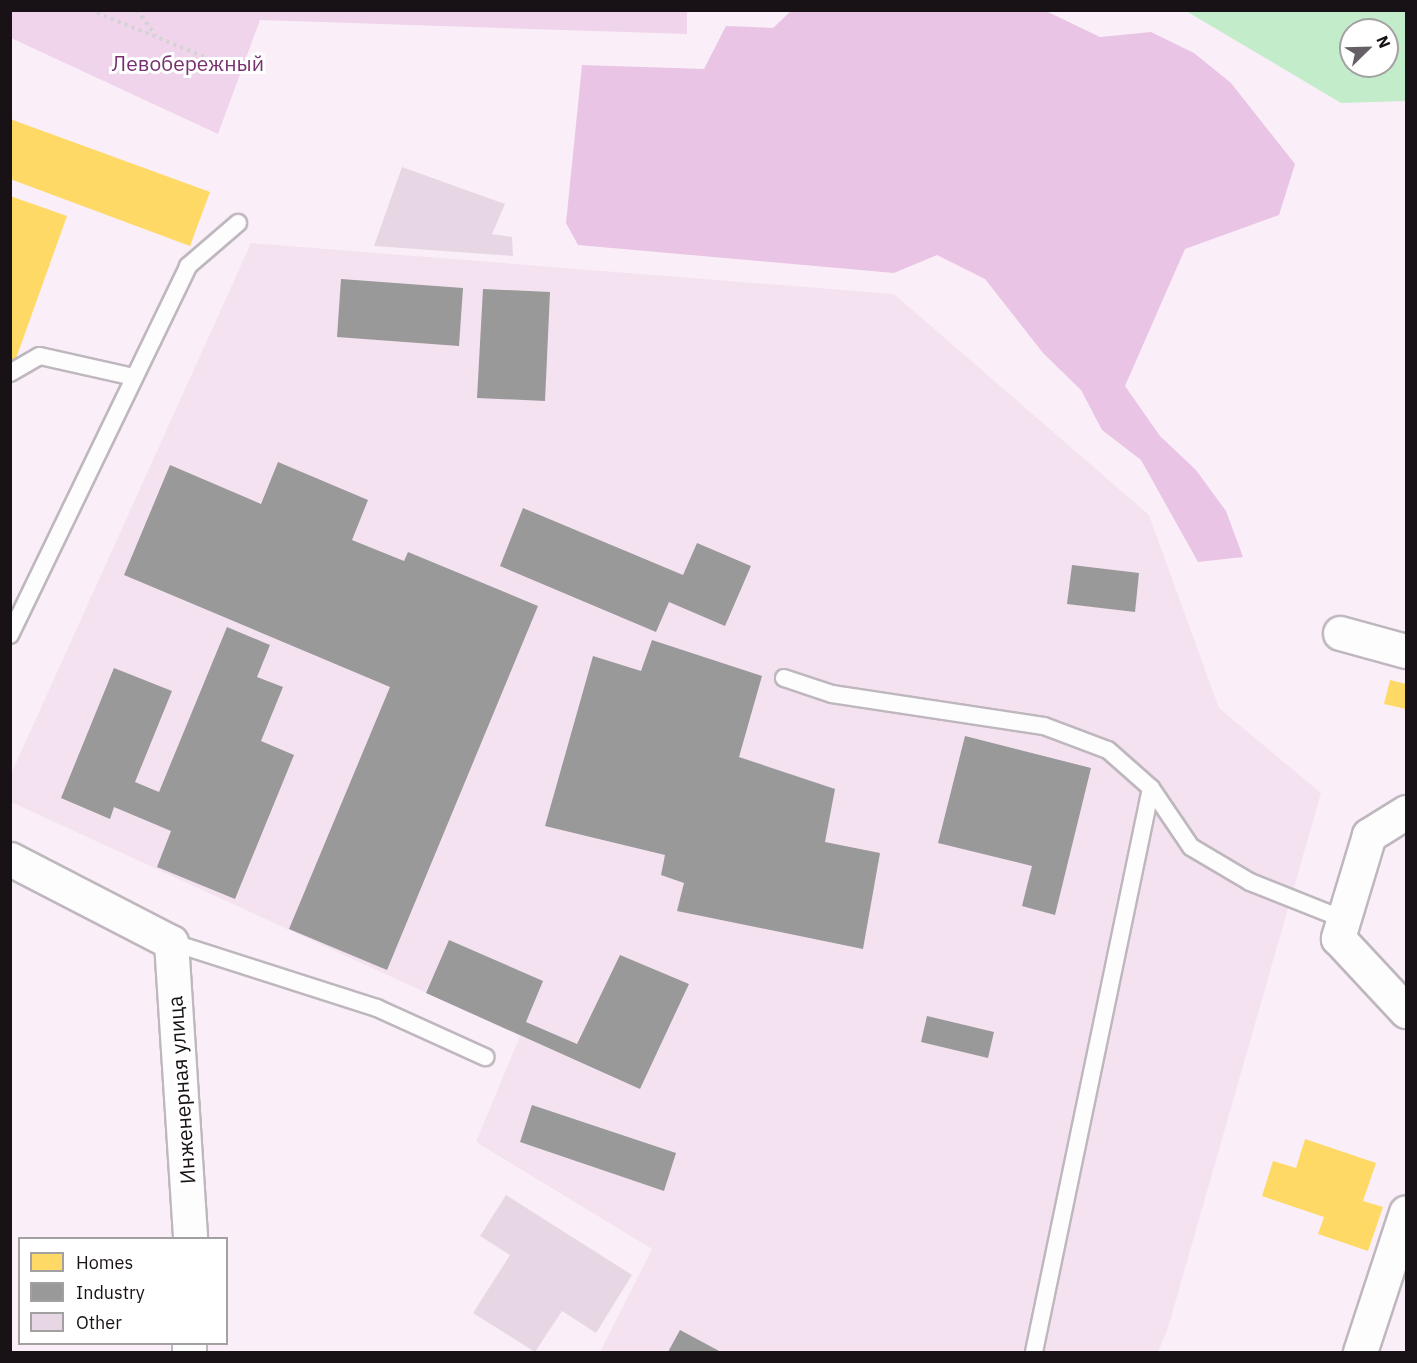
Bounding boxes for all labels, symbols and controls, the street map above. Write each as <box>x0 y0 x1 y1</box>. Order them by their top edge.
north arrow <box>1339 18 1399 78</box>
text: N <box>1372 33 1395 51</box>
park label: Левобережный <box>112 50 264 76</box>
street label: Инженерная улица <box>162 995 200 1185</box>
legend <box>18 1237 228 1345</box>
text: Homes <box>76 1251 133 1274</box>
text: Industry <box>76 1281 145 1304</box>
text: Other <box>76 1311 122 1334</box>

